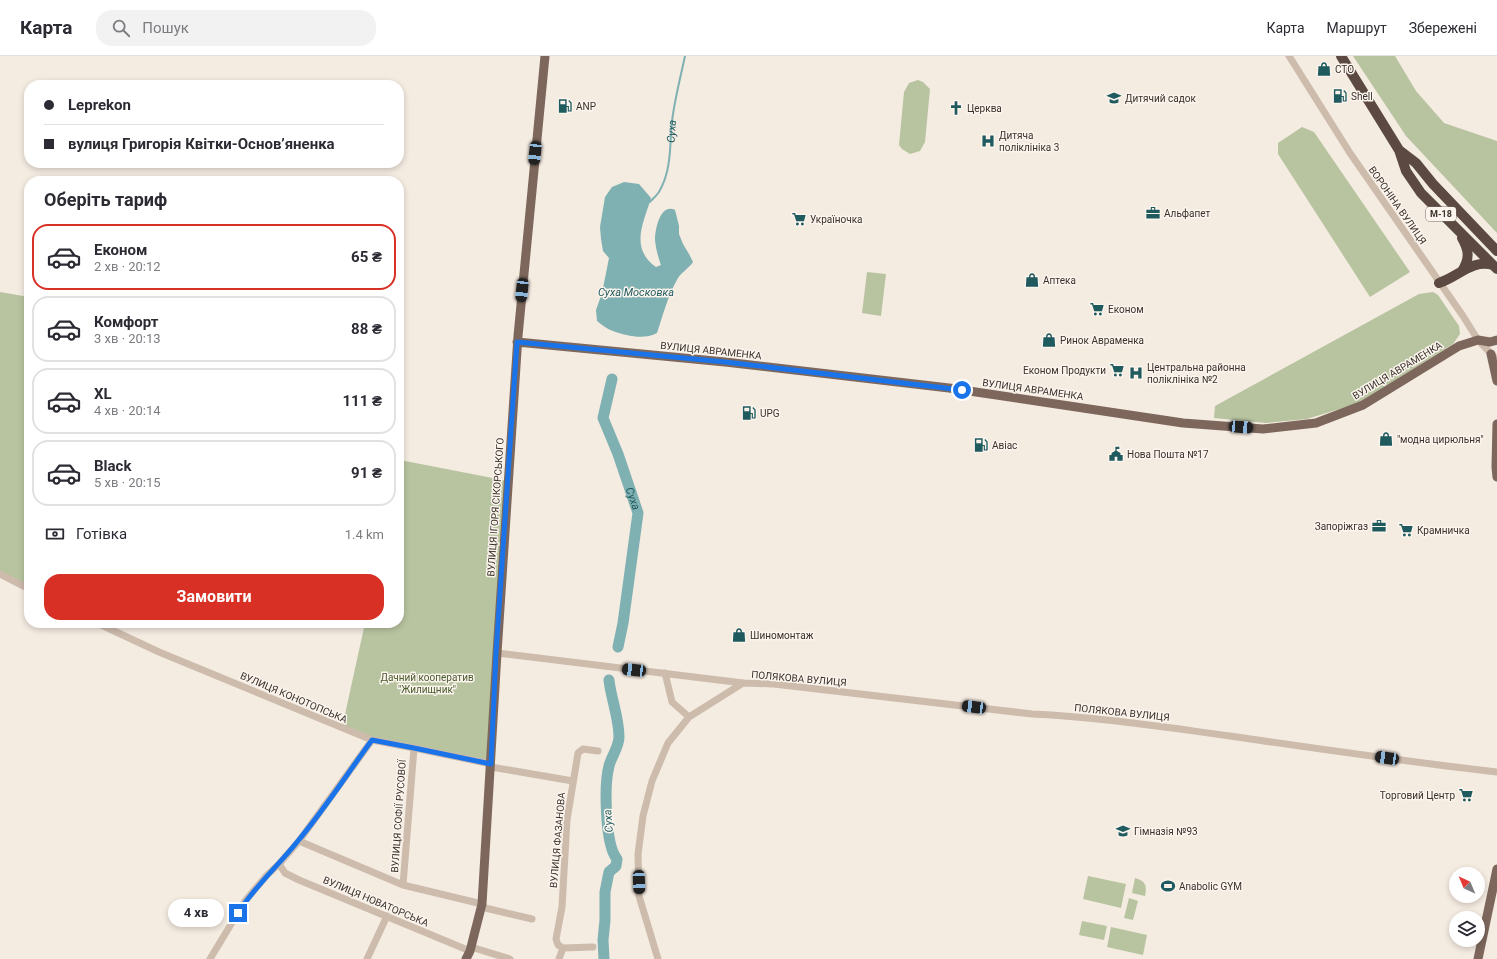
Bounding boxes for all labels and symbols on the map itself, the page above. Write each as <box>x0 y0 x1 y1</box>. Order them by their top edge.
shop icon: СТО <box>1316 61 1332 77</box>
place label: СТО <box>1335 64 1354 75</box>
fuel station icon: Shell <box>1332 88 1348 104</box>
school or university icon: Дитячий садок <box>1106 90 1122 106</box>
place label: Shell <box>1351 91 1373 102</box>
place label: Дитячий садок <box>1125 93 1196 104</box>
fuel station icon: ANP <box>557 98 573 114</box>
church icon: Церква <box>948 100 964 116</box>
place label: ANP <box>576 101 596 112</box>
place label: Церква <box>967 103 1002 114</box>
water label: Суха <box>665 119 679 143</box>
place label: Дитяча поліклініка 3 <box>999 130 1059 153</box>
hospital icon: Дитяча поліклініка 3 <box>980 133 996 149</box>
car <box>528 140 542 166</box>
street label: ВОРОНІНА ВУЛИЦЯ <box>1367 164 1429 246</box>
office icon: Альфапет <box>1145 205 1161 221</box>
road number: М-18 <box>1426 207 1456 221</box>
place label: Альфапет <box>1164 208 1211 219</box>
supermarket icon: Україночка <box>791 211 807 227</box>
place label: Україночка <box>810 214 862 225</box>
shop icon: Аптека <box>1024 272 1040 288</box>
place label: Аптека <box>1043 275 1076 286</box>
car <box>515 277 529 303</box>
water label: Суха Московка <box>598 286 674 299</box>
supermarket icon: Економ <box>1089 301 1105 317</box>
place label: Економ <box>1108 304 1144 315</box>
shop icon: Ринок Авраменка <box>1041 332 1057 348</box>
place label: Ринок Авраменка <box>1060 335 1144 346</box>
street label: ВУЛИЦЯ АВРАМЕНКА <box>1351 339 1444 401</box>
street label: ВУЛИЦЯ АВРАМЕНКА <box>660 340 763 361</box>
supermarket icon: Економ Продукти <box>1109 362 1125 378</box>
place label: Центральна районна поліклініка №2 <box>1147 362 1246 385</box>
place label: Економ Продукти <box>1023 365 1106 376</box>
hospital icon: Центральна районна поліклініка №2 <box>1128 365 1144 381</box>
street label: ВУЛИЦЯ АВРАМЕНКА <box>982 377 1085 402</box>
route start <box>953 381 971 399</box>
fuel station icon: UPG <box>741 405 757 421</box>
place label: UPG <box>760 408 780 419</box>
car <box>1229 420 1253 434</box>
shop icon: "модна цирюльня" <box>1378 431 1394 447</box>
place label: "модна цирюльня" <box>1397 434 1484 445</box>
street label: ВУЛИЦЯ ІГОРЯ СІКОРСЬКОГО <box>485 437 506 577</box>
fuel station icon: Авіас <box>973 437 989 453</box>
place label: Авіас <box>992 440 1017 451</box>
public building icon: Нова Пошта №17 <box>1108 446 1124 462</box>
place label: Нова Пошта №17 <box>1127 449 1209 460</box>
water label: Суха <box>623 486 643 512</box>
office icon: Запоріжгаз <box>1371 518 1387 534</box>
place label: Запоріжгаз <box>1315 521 1368 532</box>
supermarket icon: Крамничка <box>1398 522 1414 538</box>
place label: Крамничка <box>1417 525 1470 536</box>
shop icon: Шиномонтаж <box>731 627 747 643</box>
place label: Шиномонтаж <box>750 630 814 641</box>
car <box>621 663 647 677</box>
street label: ПОЛЯКОВА ВУЛИЦЯ <box>751 669 847 688</box>
street label: ВУЛИЦЯ КОНОТОПСЬКА <box>239 670 349 725</box>
park label: Дачний кооператив "Жилищник" <box>380 672 474 695</box>
car <box>961 700 987 714</box>
street label: ПОЛЯКОВА ВУЛИЦЯ <box>1074 702 1170 723</box>
car <box>1374 750 1400 766</box>
street label: ВУЛИЦЯ СОФІЇ РУСОВОЇ <box>388 759 408 873</box>
supermarket icon: Торговий Центр <box>1458 787 1474 803</box>
place label: Торговий Центр <box>1380 790 1455 801</box>
street label: ВУЛИЦЯ ФАЗАНОВА <box>547 791 567 888</box>
water label: Суха <box>601 809 616 833</box>
school or university icon: Гімназія №93 <box>1115 823 1131 839</box>
place label: Гімназія №93 <box>1134 826 1198 837</box>
north arrow <box>1449 867 1485 903</box>
car <box>633 870 645 894</box>
street label: ВУЛИЦЯ НОВАТОРСЬКА <box>321 874 431 929</box>
sports icon: Anabolic GYM <box>1160 878 1176 894</box>
place label: Anabolic GYM <box>1179 881 1242 892</box>
callout: 4 хв <box>168 899 224 927</box>
route end <box>229 904 247 922</box>

